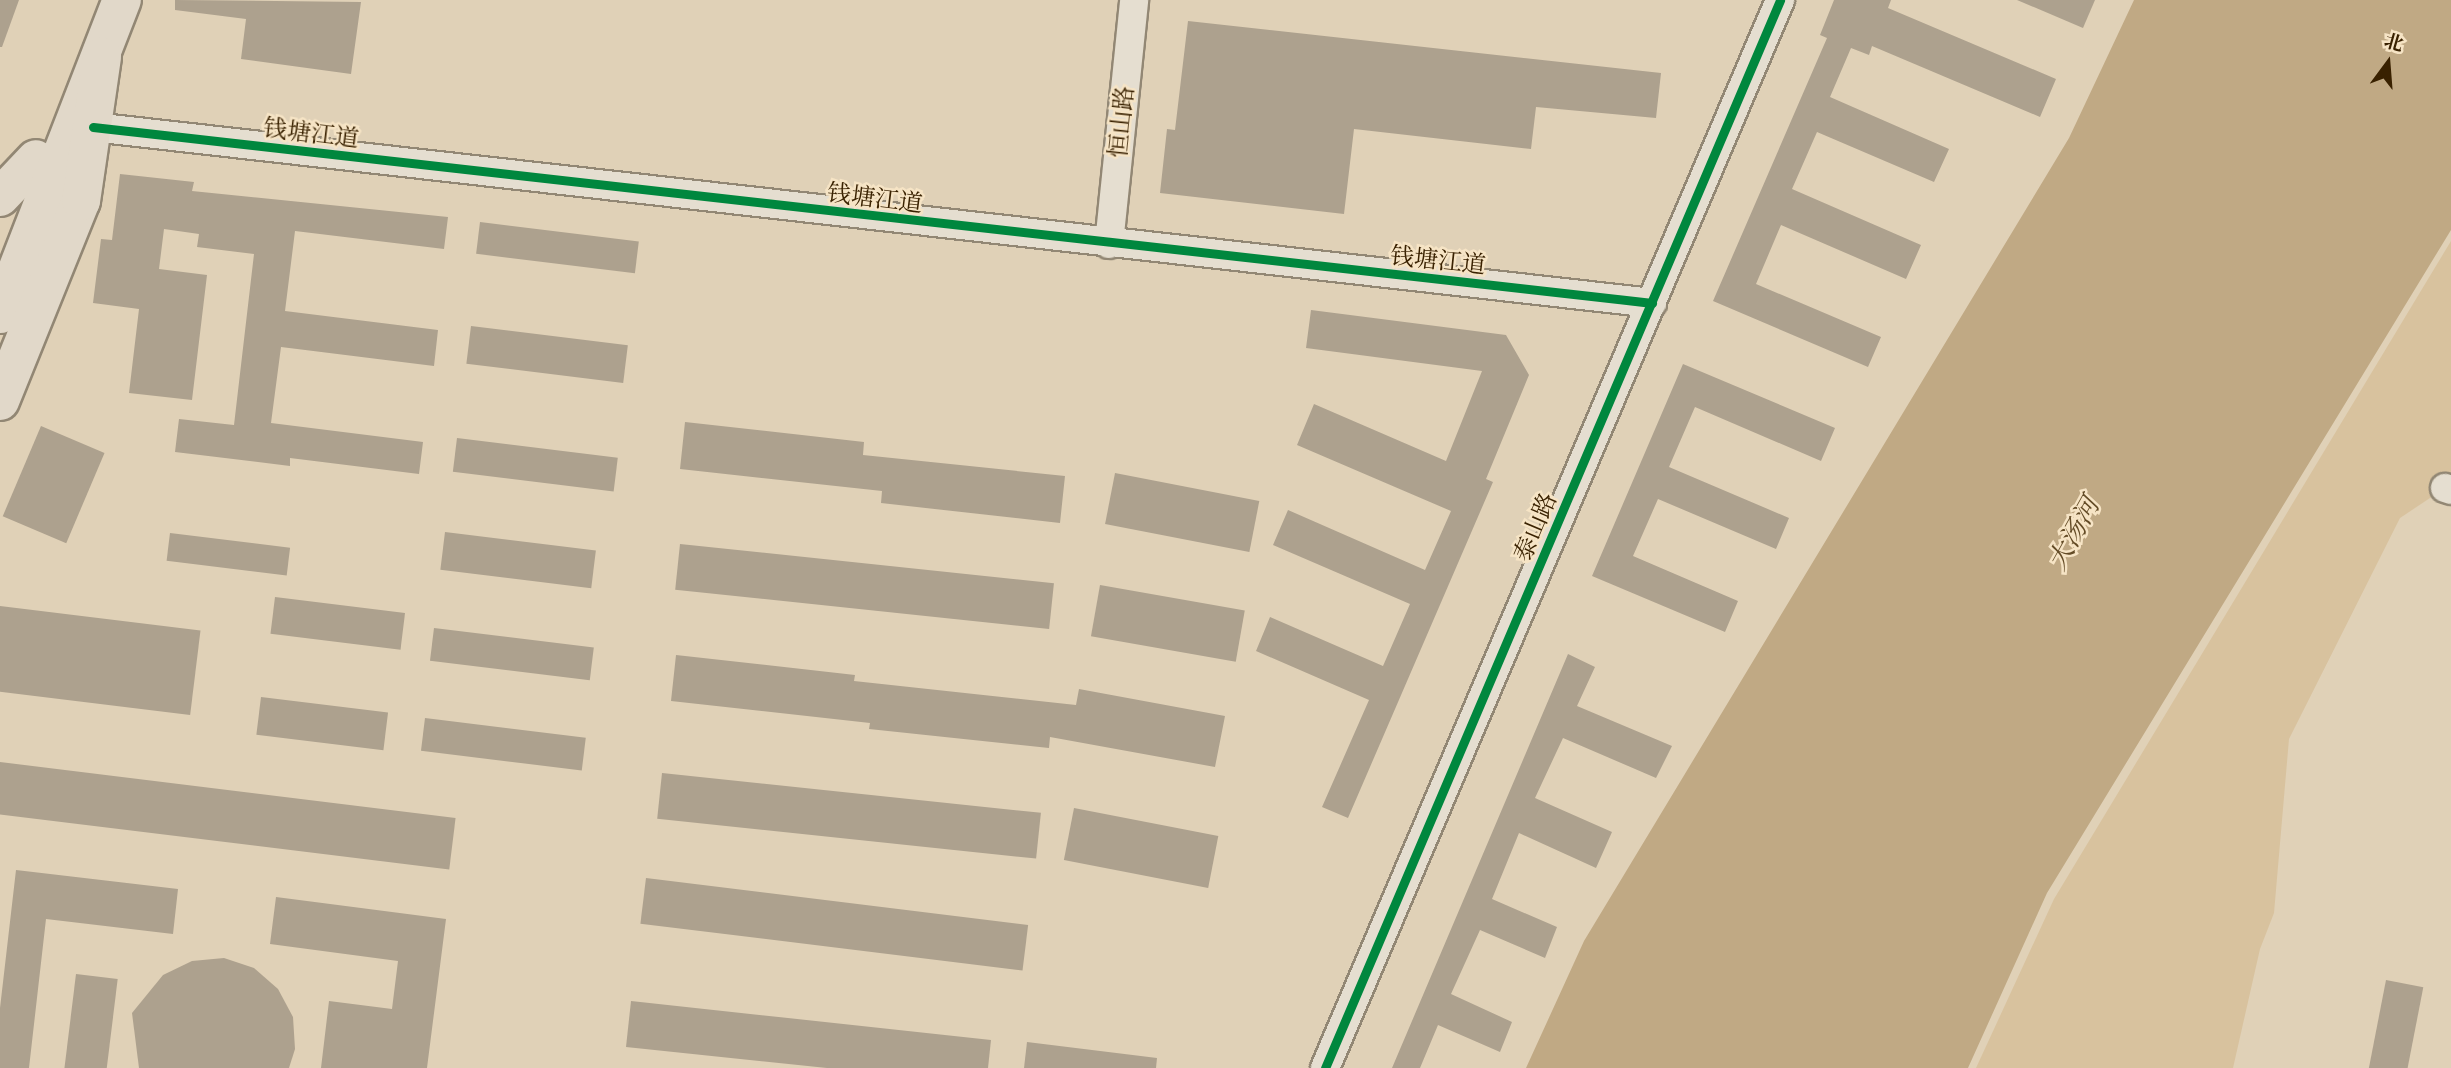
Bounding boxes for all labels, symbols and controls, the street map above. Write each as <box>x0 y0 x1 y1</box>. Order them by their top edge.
north arrow <box>2353 28 2423 98</box>
text: 北 <box>2381 28 2407 57</box>
street label: 恒山路 <box>1103 85 1139 159</box>
street label: 钱塘江道 <box>262 113 360 153</box>
street label: 钱塘江道 <box>826 178 924 218</box>
street label: 钱塘江道 <box>1389 241 1487 279</box>
street label: 泰山路 <box>1508 488 1562 566</box>
water label: 大汤河 <box>2041 492 2107 576</box>

